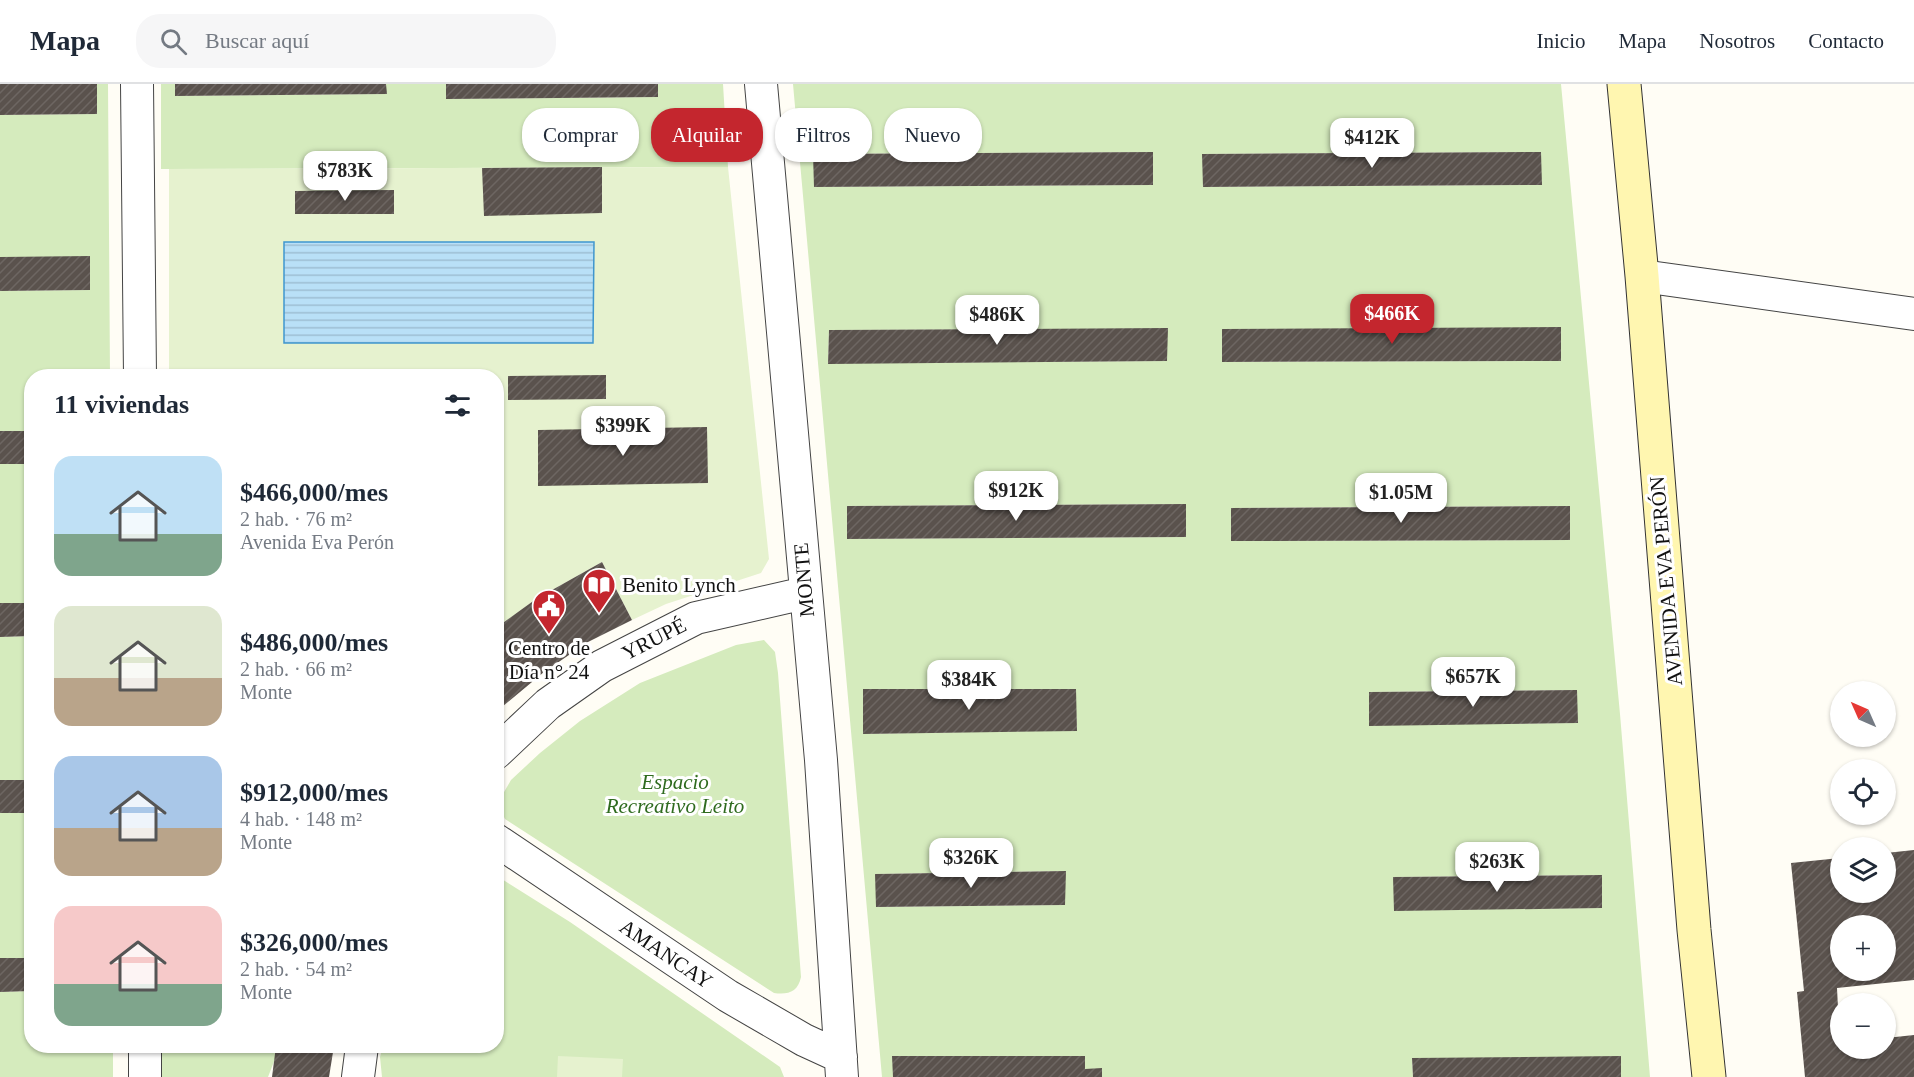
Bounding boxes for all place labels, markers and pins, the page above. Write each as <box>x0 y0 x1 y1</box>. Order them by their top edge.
pin: $412K <box>1330 118 1414 169</box>
pin: $783K <box>303 151 387 202</box>
pin: $466K <box>1350 294 1434 345</box>
pin: $486K <box>955 295 1039 346</box>
pin: $399K <box>581 406 665 457</box>
pin: $912K <box>974 471 1058 522</box>
pin: $1.05M <box>1352 473 1450 524</box>
library icon: Benito Lynch <box>581 567 617 614</box>
place label: Benito Lynch <box>622 573 736 597</box>
public building icon: Centro de Día n° 24 <box>531 588 567 635</box>
place label: Centro de Día n° 24 <box>508 636 590 684</box>
pin: $657K <box>1431 657 1515 708</box>
pin: $384K <box>927 660 1011 711</box>
pin: $326K <box>929 838 1013 889</box>
pin: $263K <box>1455 842 1539 893</box>

